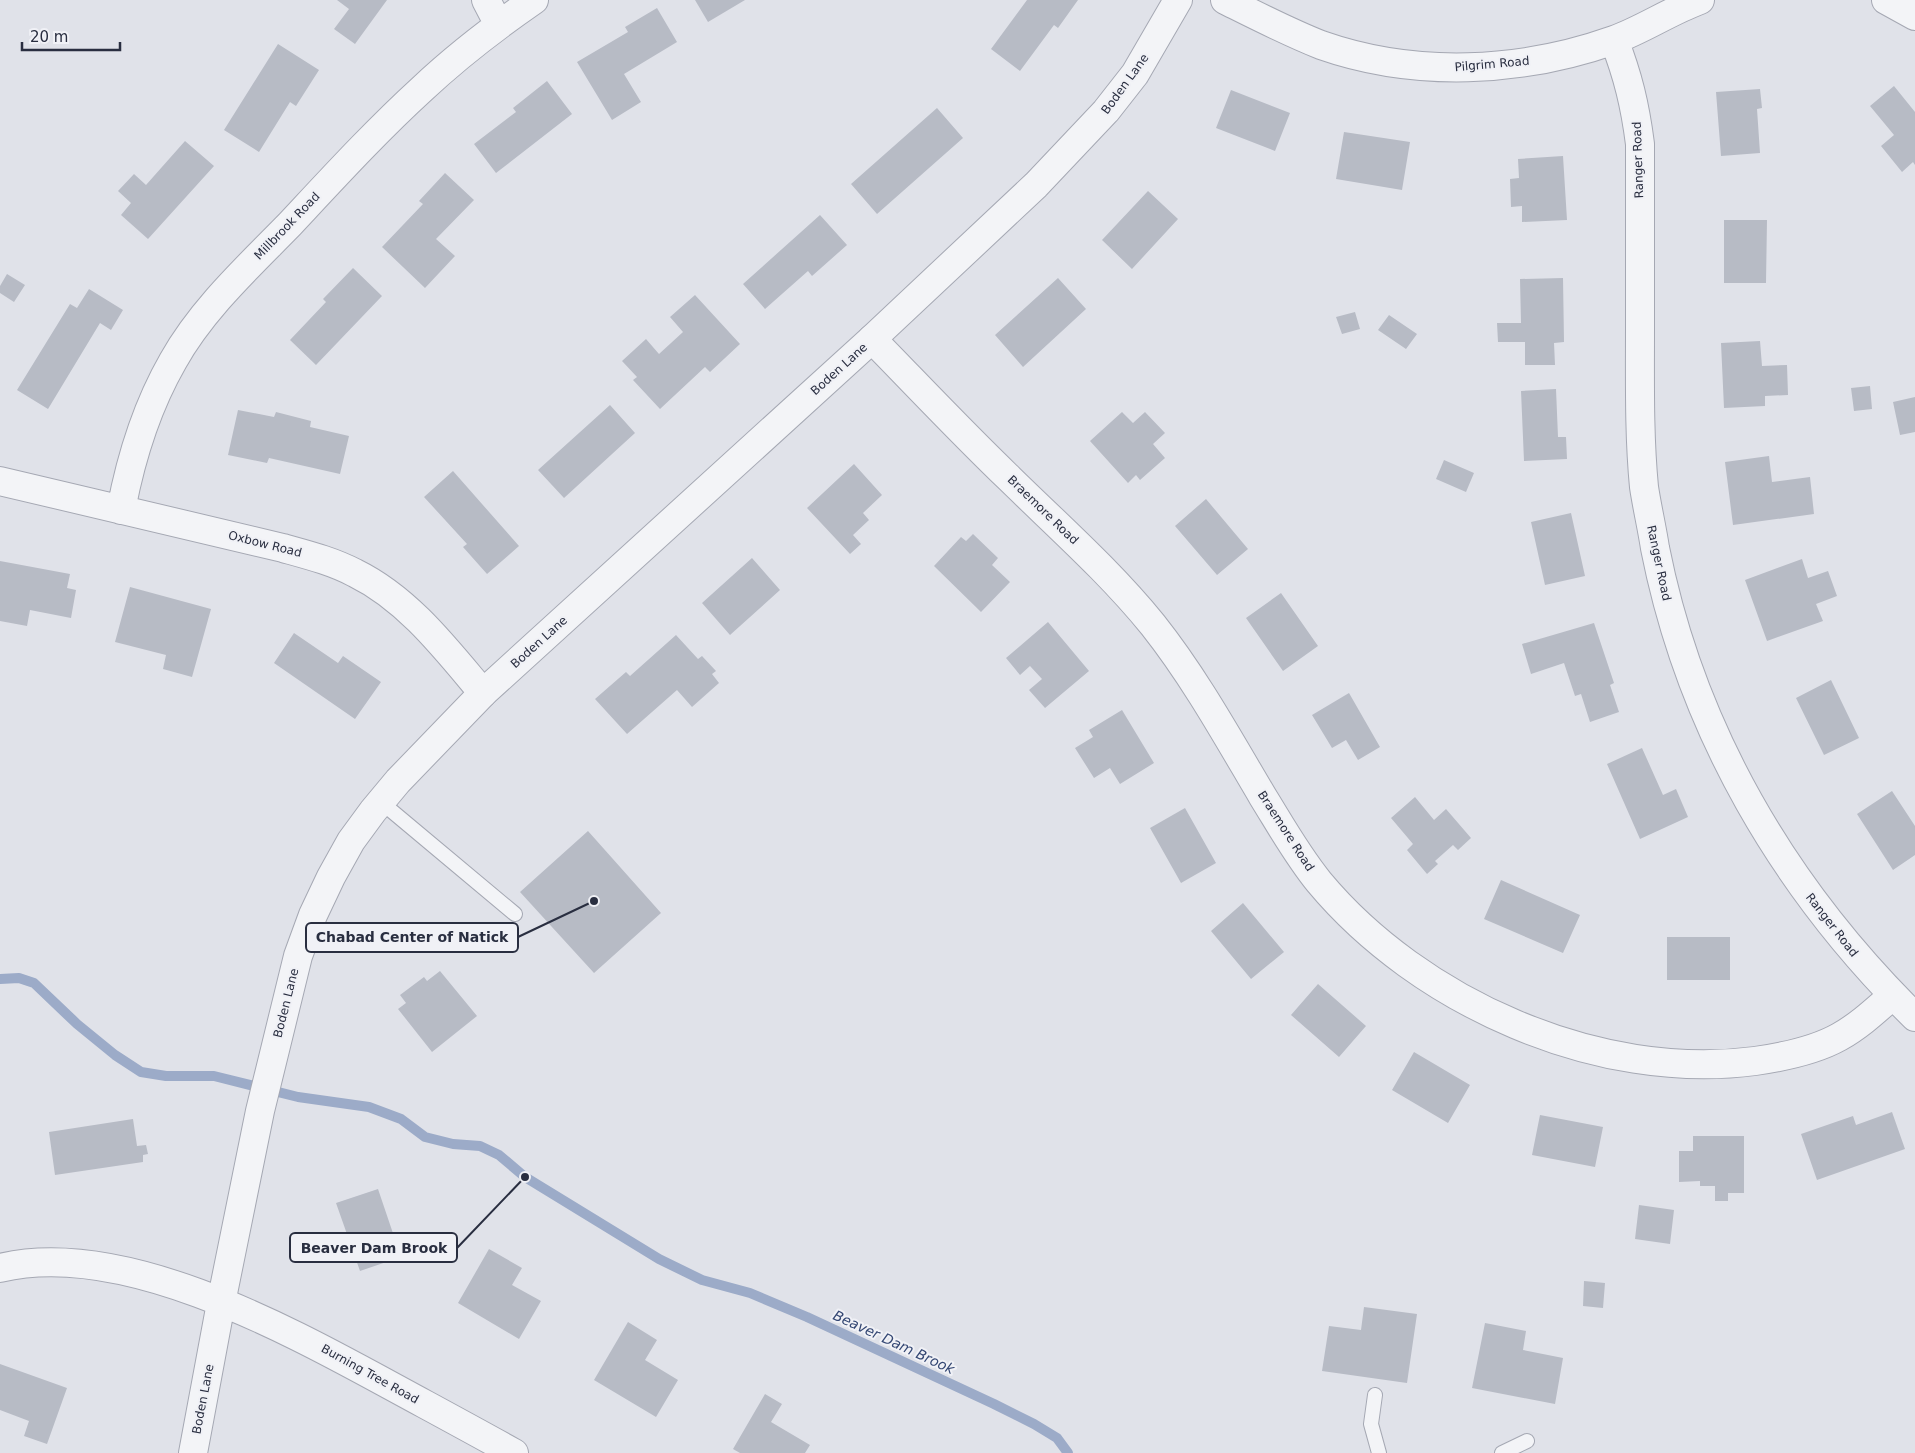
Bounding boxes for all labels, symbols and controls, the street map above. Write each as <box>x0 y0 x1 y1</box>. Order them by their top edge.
scale bar <box>22 20 120 52</box>
text: 20 m <box>30 28 68 46</box>
street label: Boden Lane <box>1098 51 1152 117</box>
street label: Pilgrim Road <box>1454 54 1530 74</box>
street label: Ranger Road <box>1630 121 1646 199</box>
street label: Millbrook Road <box>251 189 323 263</box>
street label: Boden Lane <box>808 340 870 398</box>
street label: Braemore Road <box>1005 473 1081 547</box>
street label: Ranger Road <box>1644 524 1674 602</box>
street label: Oxbow Road <box>227 528 303 560</box>
street label: Boden Lane <box>508 613 570 671</box>
street label: Braemore Road <box>1255 788 1317 874</box>
street label: Ranger Road <box>1803 890 1861 960</box>
callout: Chabad Center of Natick <box>306 923 518 952</box>
text: Chabad Center of Natick <box>316 929 509 945</box>
street label: Boden Lane <box>271 967 301 1039</box>
callout: Beaver Dam Brook <box>290 1233 457 1262</box>
text: Beaver Dam Brook <box>301 1240 448 1256</box>
water label: Beaver Dam Brook <box>831 1307 958 1378</box>
street label: Burning Tree Road <box>319 1341 421 1407</box>
street label: Boden Lane <box>189 1363 217 1435</box>

